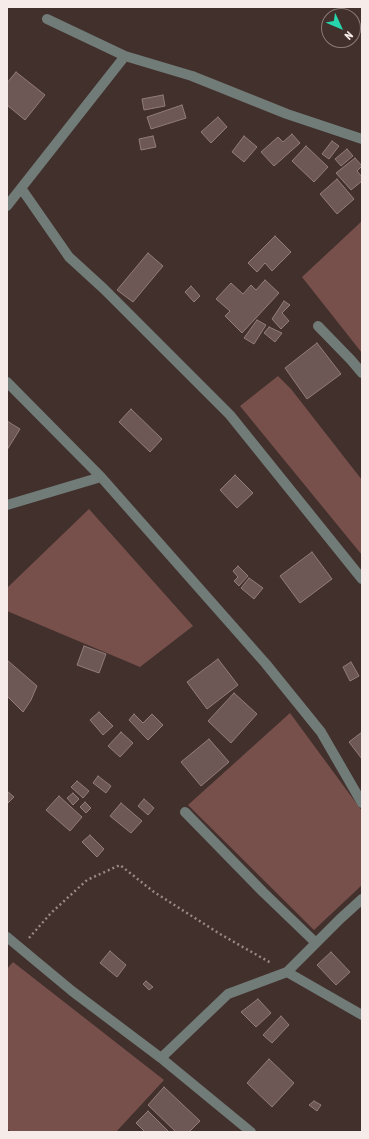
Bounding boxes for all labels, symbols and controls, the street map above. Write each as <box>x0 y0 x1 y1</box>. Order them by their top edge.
north arrow <box>321 8 361 48</box>
text: N <box>342 29 355 42</box>

